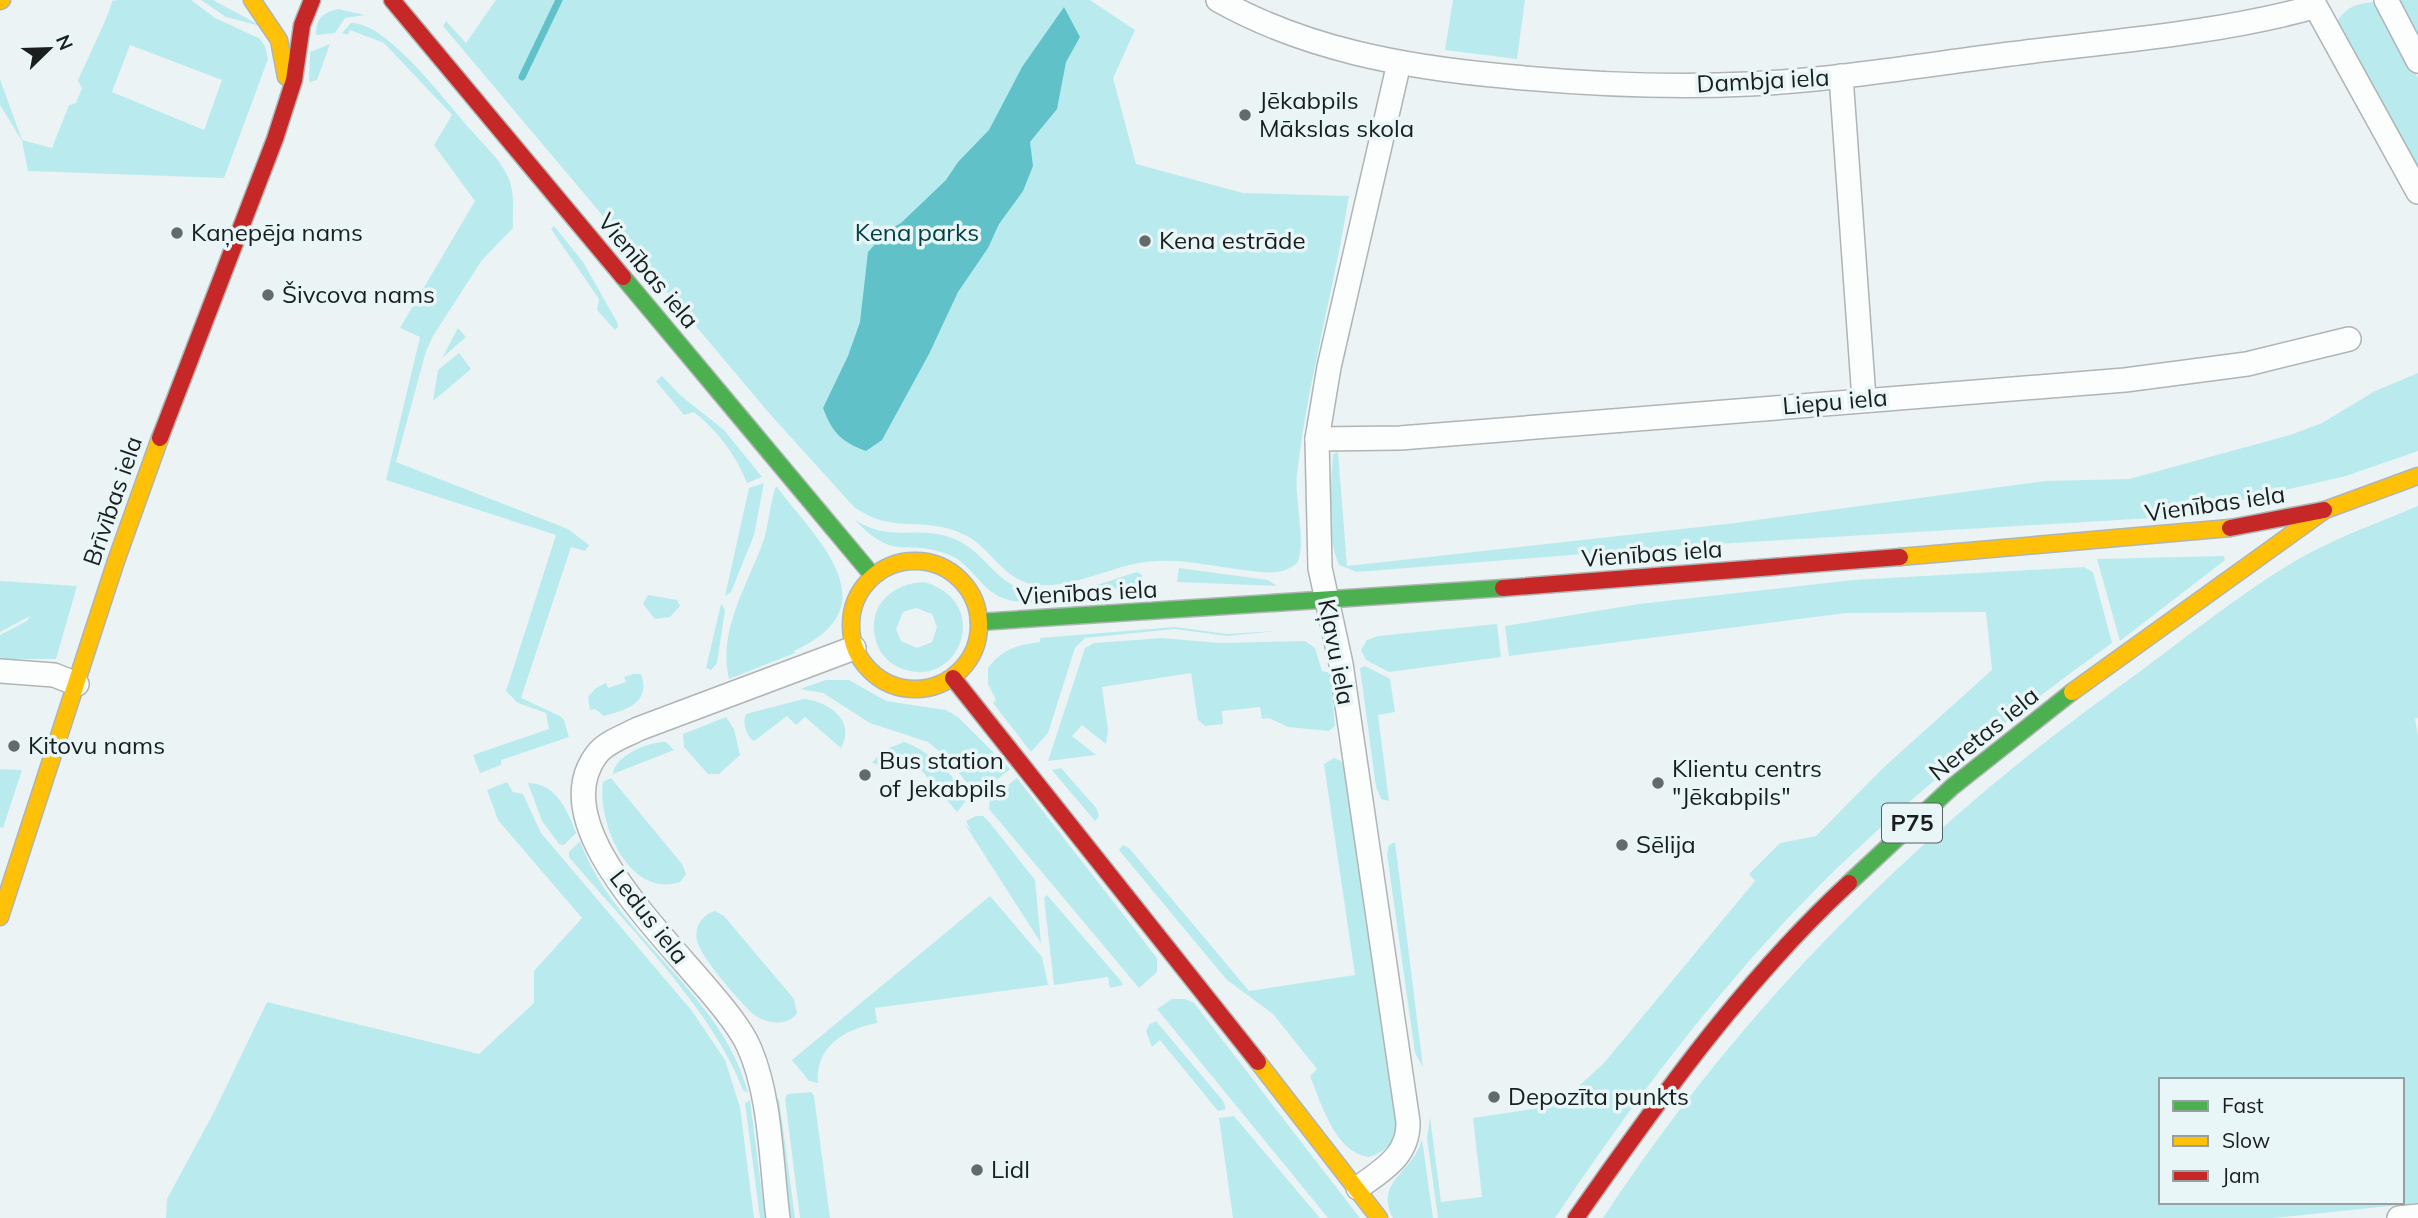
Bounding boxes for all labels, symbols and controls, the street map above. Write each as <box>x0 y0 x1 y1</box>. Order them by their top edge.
north arrow <box>14 14 84 84</box>
text: N <box>51 31 78 54</box>
street label: Dambja iela <box>1696 62 1830 98</box>
place label: Jēkabpils Mākslas skola <box>1259 85 1414 143</box>
marker: Jēkabpils Mākslas skola <box>1237 107 1253 123</box>
street label: Vienības iela <box>592 207 706 334</box>
place label: Kaņepēja nams <box>191 217 363 248</box>
park label: Kena parks <box>855 217 979 247</box>
marker: Kaņepēja nams <box>169 225 185 241</box>
place label: Kena estrāde <box>1159 225 1306 255</box>
marker: Kena estrāde <box>1137 233 1153 249</box>
place label: Šivcova nams <box>282 279 435 309</box>
marker: Šivcova nams <box>260 287 276 303</box>
street label: Liepu iela <box>1781 381 1889 421</box>
street label: Brīvības iela <box>76 432 148 569</box>
street label: Vienības iela <box>2143 478 2287 528</box>
street label: Vienības iela <box>1580 533 1723 573</box>
street label: Vienības iela <box>1016 573 1158 611</box>
street label: Kļavu iela <box>1311 596 1362 707</box>
street label: Neretas iela <box>1922 680 2044 787</box>
place label: Kitovu nams <box>28 730 165 760</box>
marker: Kitovu nams <box>6 738 22 754</box>
place label: Bus station of Jekabpils <box>879 745 1007 803</box>
place label: Klientu centrs "Jēkabpils" <box>1672 753 1822 811</box>
marker: Bus station of Jekabpils <box>857 767 873 783</box>
marker: Klientu centrs "Jēkabpils" <box>1650 775 1666 791</box>
road number: P75 <box>1882 804 1942 842</box>
place label: Sēlija <box>1636 829 1696 859</box>
marker: Sēlija <box>1614 837 1630 853</box>
street label: Ledus iela <box>604 863 696 969</box>
legend <box>2159 1078 2404 1204</box>
place label: Depozīta punkts <box>1508 1081 1689 1111</box>
marker: Depozīta punkts <box>1486 1089 1502 1105</box>
text: Fast <box>2222 1092 2264 1118</box>
text: Slow <box>2222 1127 2270 1153</box>
place label: Lidl <box>991 1154 1030 1184</box>
marker: Lidl <box>969 1162 985 1178</box>
text: Jam <box>2222 1162 2260 1188</box>

